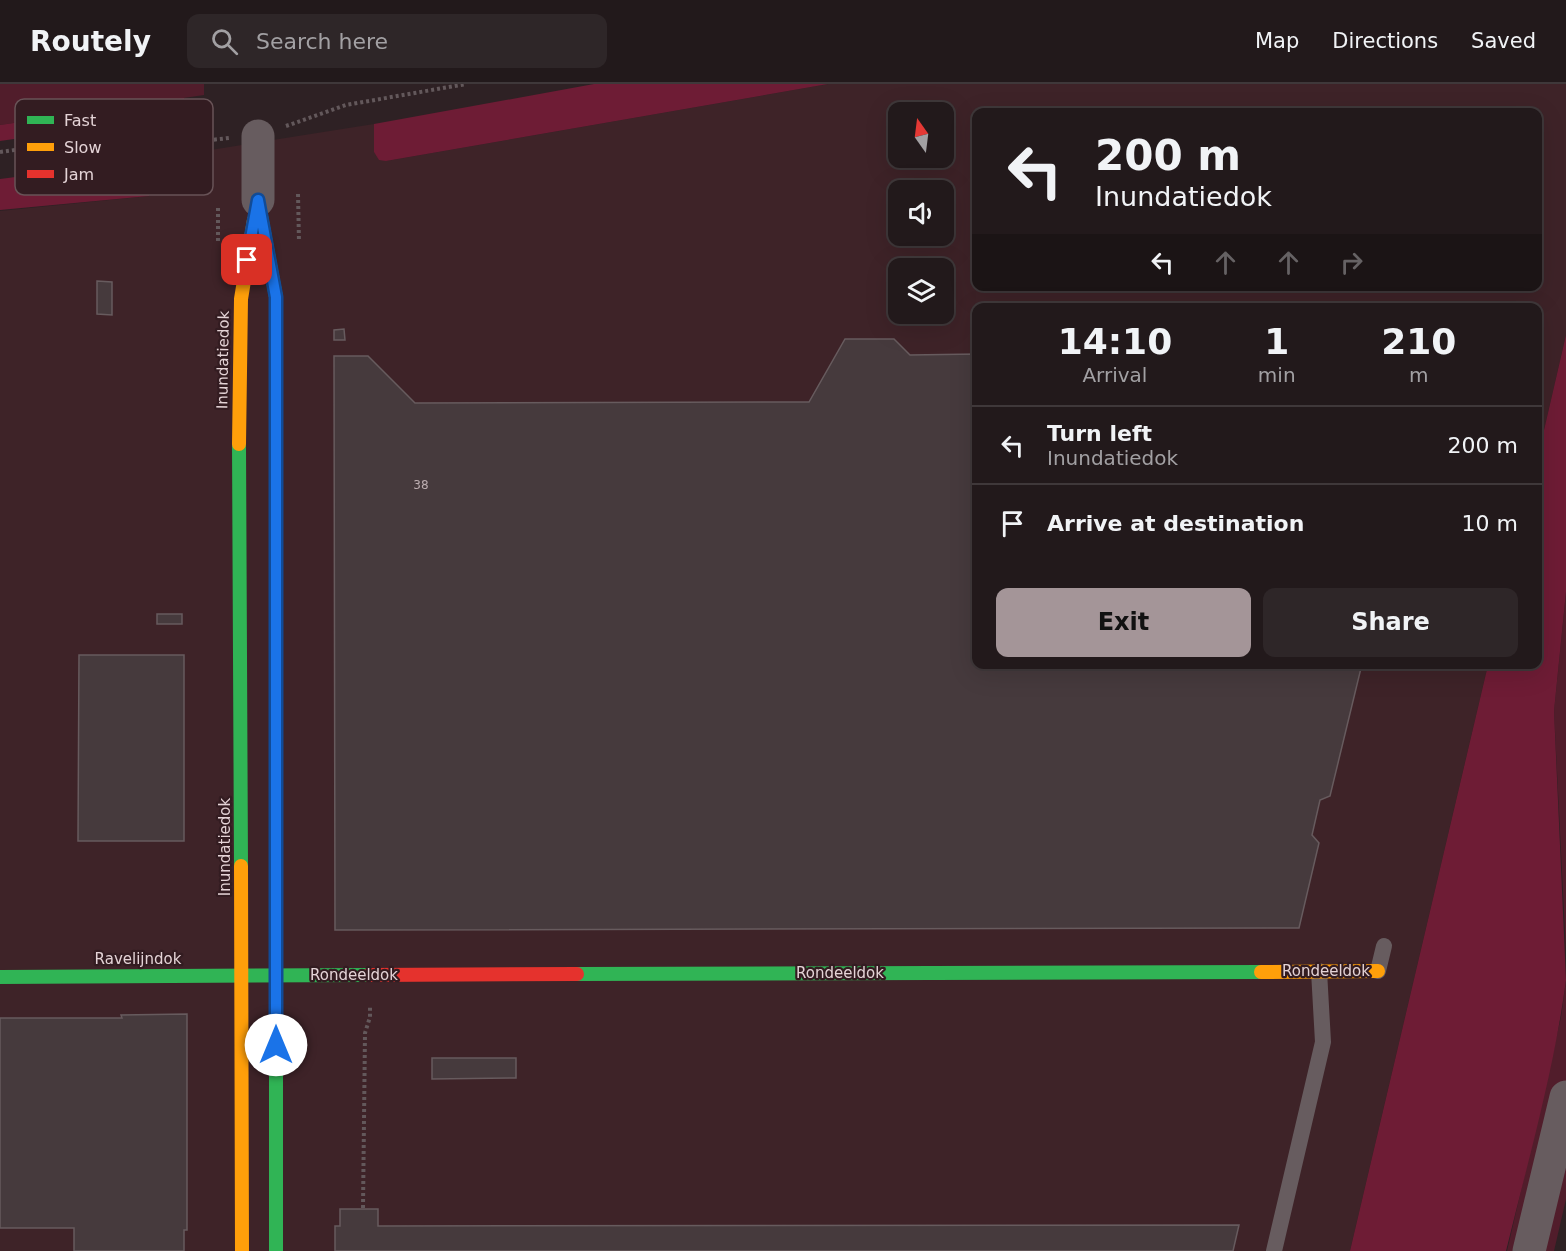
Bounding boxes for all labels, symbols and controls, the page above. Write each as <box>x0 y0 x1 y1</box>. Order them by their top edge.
search box <box>187 14 607 68</box>
text: Routely <box>30 25 151 58</box>
icon: search <box>208 25 241 58</box>
text: Search here <box>256 29 388 54</box>
text: Map <box>1255 29 1299 53</box>
text: Directions <box>1332 29 1438 53</box>
text: Saved <box>1471 29 1536 53</box>
legend <box>15 99 213 195</box>
north arrow <box>888 102 954 168</box>
map controls <box>888 102 954 324</box>
text: Fast <box>64 111 96 130</box>
text: 200 m <box>1095 131 1241 180</box>
icon: left <box>996 132 1074 210</box>
text: Slow <box>64 138 101 157</box>
text: Jam <box>63 165 94 184</box>
button: sound <box>888 180 954 246</box>
text: Inundatiedok <box>1095 181 1272 212</box>
pin <box>221 234 272 285</box>
icon: arrive <box>230 243 263 276</box>
icon: left <box>1146 246 1179 279</box>
icon: ahead <box>1209 246 1242 279</box>
icon: ahead <box>1272 246 1305 279</box>
icon: right <box>1335 246 1368 279</box>
button: layers <box>888 258 954 324</box>
street label: Inundatiedok <box>213 310 233 409</box>
text: 14:10 <box>1058 321 1172 362</box>
text: 1 <box>1264 321 1289 362</box>
text: 210 <box>1381 321 1456 362</box>
text: Arrival <box>1082 363 1147 387</box>
text: min <box>1258 363 1296 387</box>
text: m <box>1409 363 1429 387</box>
text: Turn left <box>1047 421 1152 446</box>
icon: left <box>996 429 1029 462</box>
text: 200 m <box>1448 433 1518 458</box>
text: Inundatiedok <box>1047 446 1178 470</box>
house number: 38 <box>413 478 429 492</box>
icon: arrive <box>996 507 1029 540</box>
text: Arrive at destination <box>1047 511 1304 536</box>
text: 10 m <box>1462 511 1518 536</box>
button: Exit <box>996 588 1251 657</box>
button: Share <box>1263 588 1518 657</box>
street label: Inundatiedok <box>216 798 234 896</box>
street label: Ravelijndok <box>95 950 182 968</box>
street label: Rondeeldok <box>1282 962 1370 980</box>
street label: Rondeeldok <box>796 964 884 982</box>
street label: Rondeeldok <box>310 966 398 984</box>
position arrow <box>244 1013 308 1077</box>

